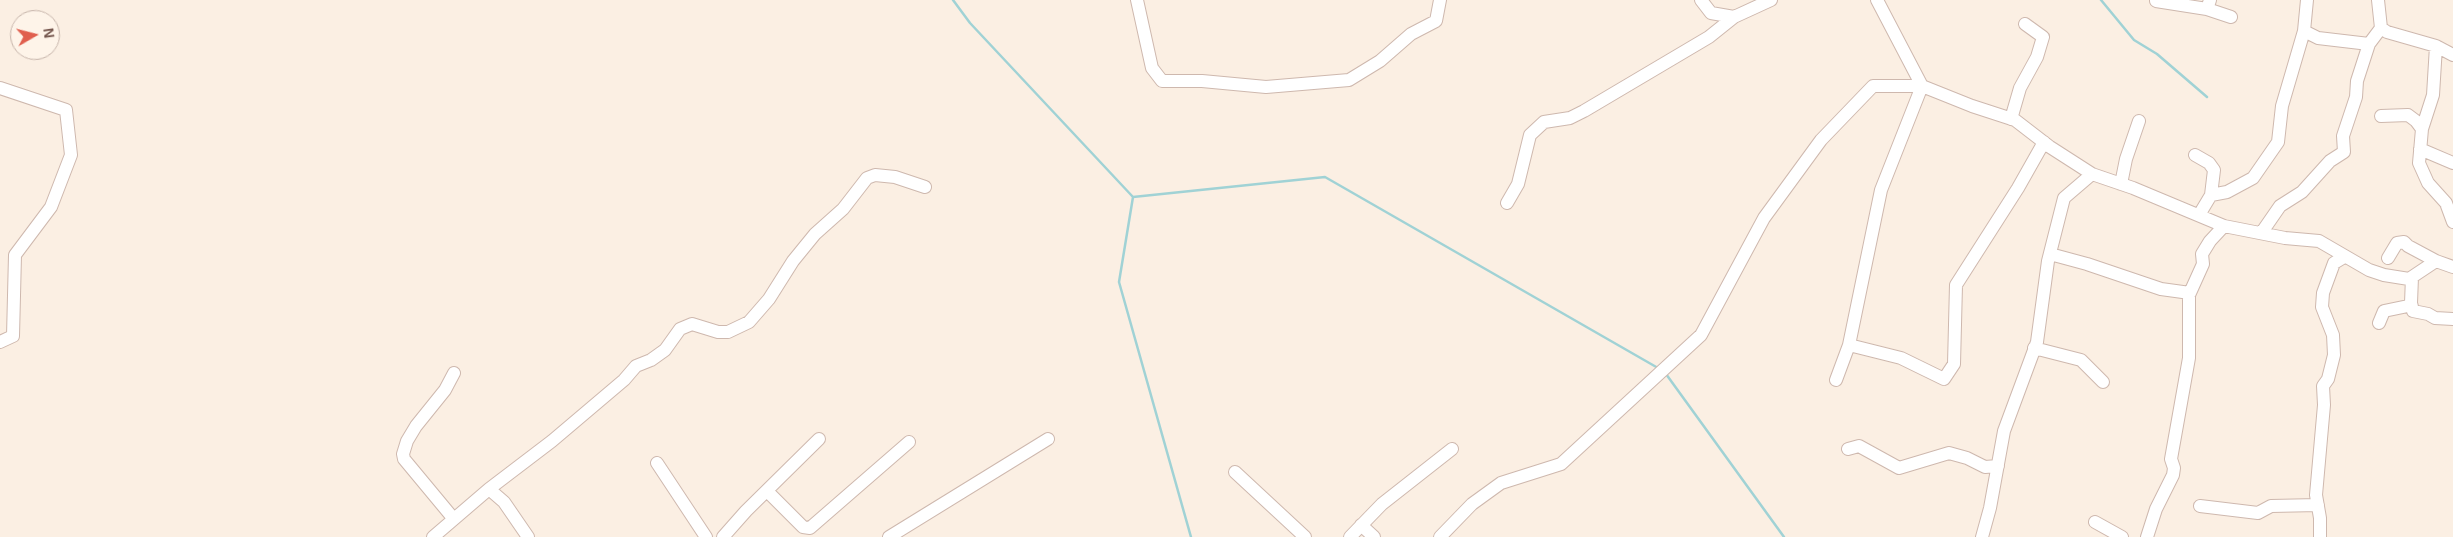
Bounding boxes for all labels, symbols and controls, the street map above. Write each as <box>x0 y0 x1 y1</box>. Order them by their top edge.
north arrow <box>10 10 60 60</box>
text: N <box>40 27 57 39</box>

